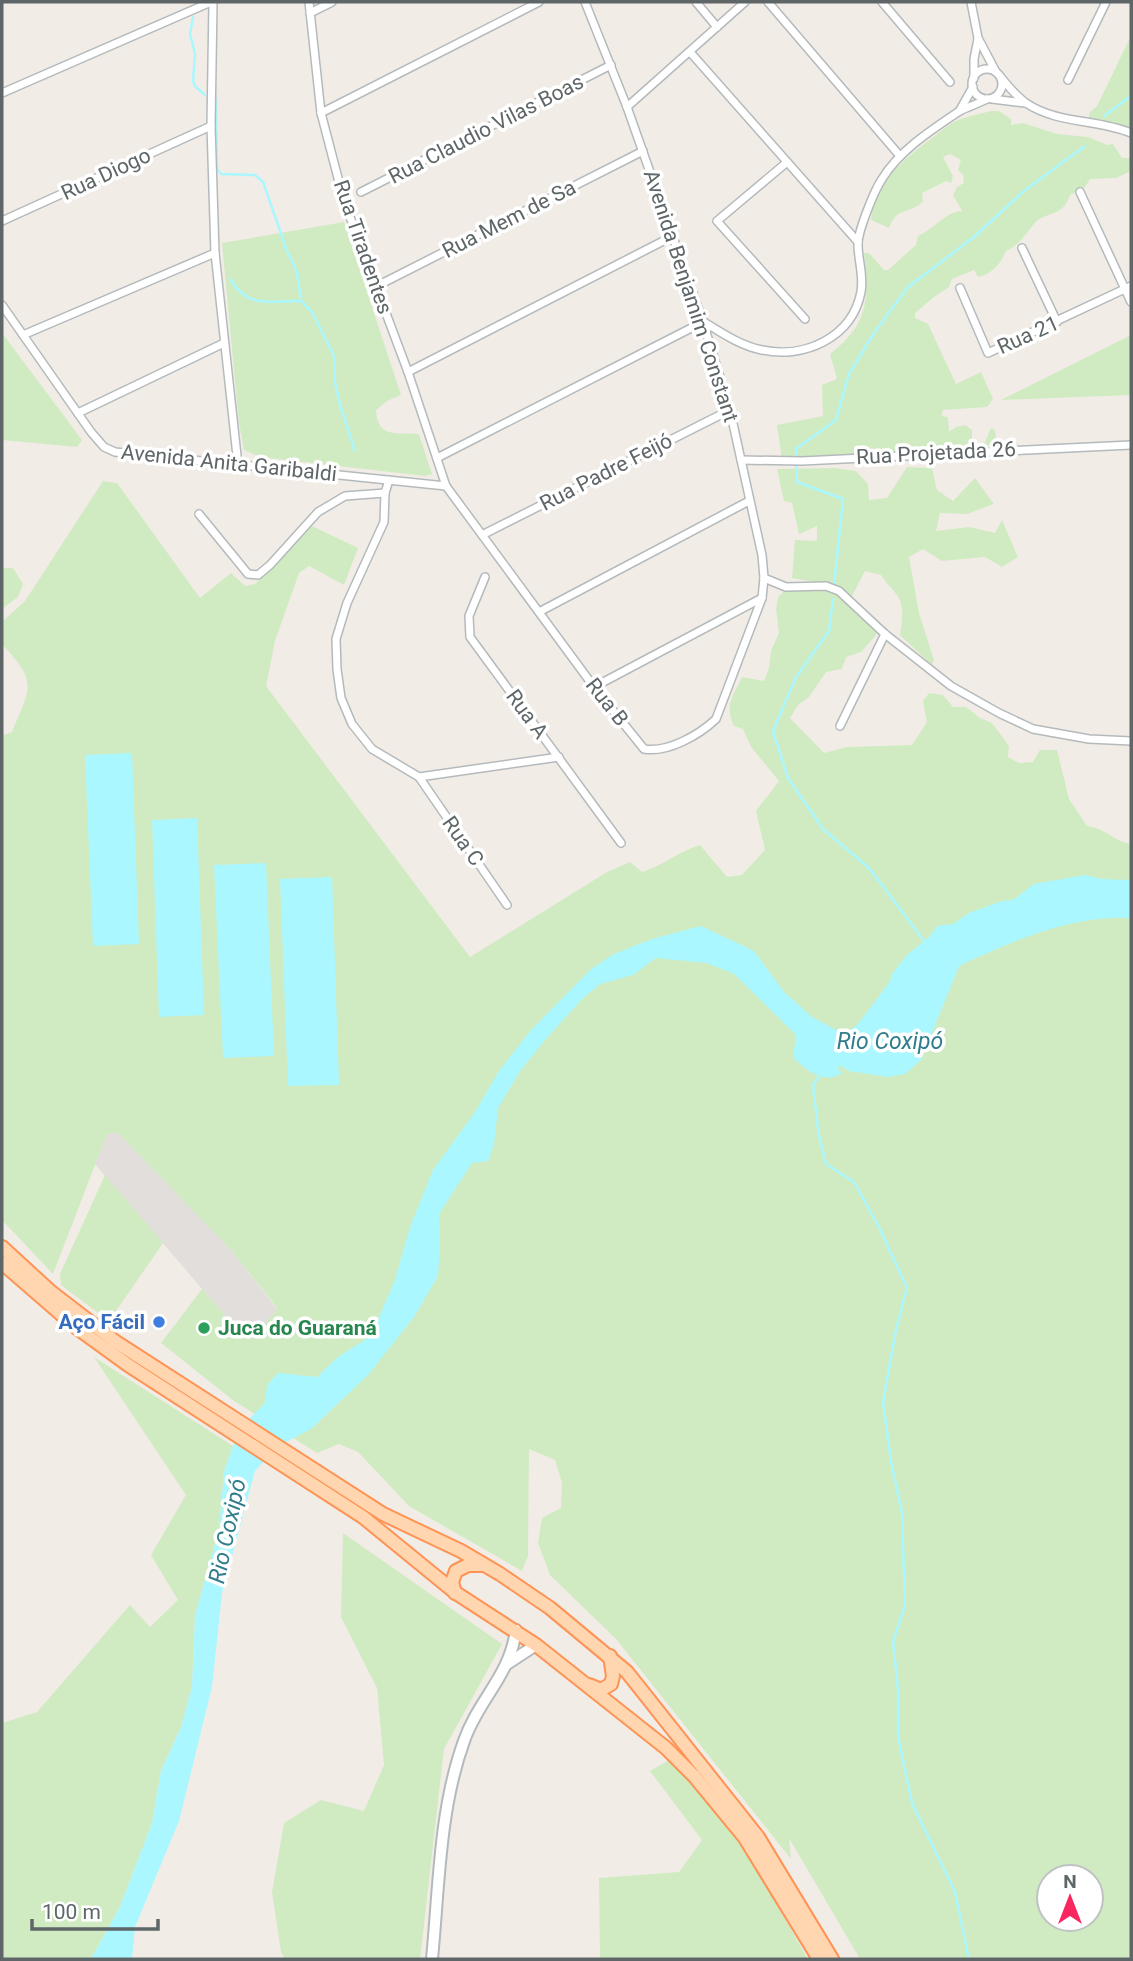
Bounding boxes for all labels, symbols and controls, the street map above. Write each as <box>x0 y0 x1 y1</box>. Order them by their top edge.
street label: Rua Claudio Vilas Boas <box>385 69 587 189</box>
street label: Rua Diogo <box>58 143 154 205</box>
street label: Avenida Benjamim Constant <box>639 167 743 425</box>
street label: Rua Mem de Sa <box>438 175 580 263</box>
street label: Rua Tiradentes <box>329 177 397 317</box>
street label: Rua 21 <box>994 311 1062 359</box>
street label: Rua Padre Feijó <box>536 428 676 516</box>
street label: Rua Projetada 26 <box>856 437 1016 469</box>
street label: Avenida Anita Garibaldi <box>120 440 338 486</box>
street label: Rua B <box>581 673 633 731</box>
street label: Rua A <box>501 685 553 743</box>
street label: Rua C <box>437 812 489 870</box>
water label: Rio Coxipó <box>837 1028 943 1055</box>
place label: Aço Fácil <box>58 1310 145 1334</box>
marker: Aço Fácil <box>151 1314 167 1330</box>
place label: Juca do Guaraná <box>218 1316 377 1340</box>
marker: Juca do Guaraná <box>196 1320 212 1336</box>
water label: Rio Coxipó <box>203 1476 252 1586</box>
north arrow <box>1035 1863 1105 1933</box>
text: N <box>1063 1870 1077 1893</box>
scale bar <box>32 1888 158 1932</box>
text: 100 m <box>42 1900 101 1924</box>

